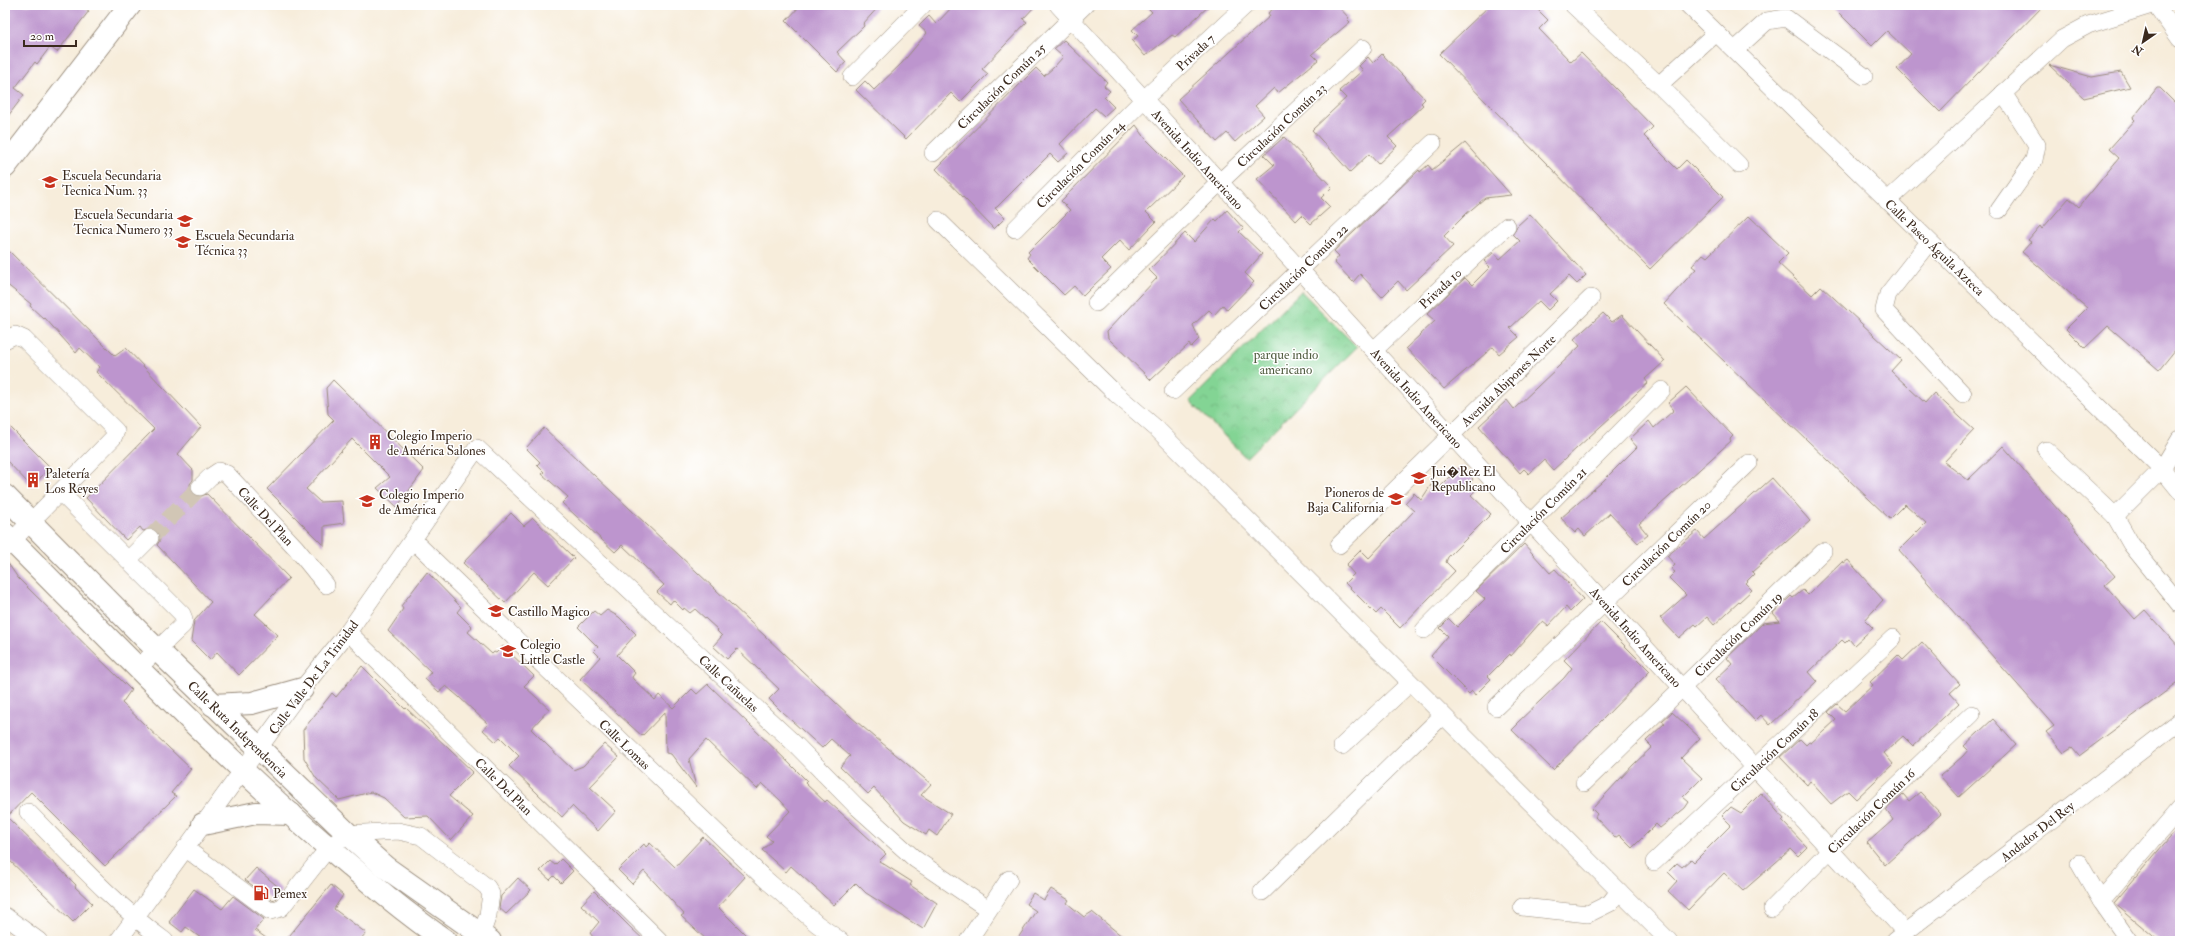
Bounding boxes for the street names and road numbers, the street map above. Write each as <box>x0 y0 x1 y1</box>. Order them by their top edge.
street label: Privada 7 <box>1173 31 1218 75</box>
street label: Circulación Común 25 <box>954 40 1049 133</box>
street label: Circulación Común 23 <box>1234 80 1330 171</box>
street label: Avenida Indio Americano <box>1147 105 1247 213</box>
street label: Circulación Común 24 <box>1033 117 1129 212</box>
street label: Calle Paseo Águila Azteca <box>1881 195 1989 300</box>
street label: Circulación Común 22 <box>1256 221 1352 314</box>
street label: Privada 10 <box>1416 265 1465 312</box>
street label: Avenida Abipones Norte <box>1457 331 1561 432</box>
street label: Avenida Indio Americano <box>1366 344 1466 452</box>
street label: Circulación Común 21 <box>1497 464 1591 557</box>
street label: Calle Del Plan <box>234 484 297 550</box>
street label: Circulación Común 20 <box>1619 497 1715 590</box>
street label: Avenida Indio Americano <box>1585 583 1685 691</box>
street label: Circulación Común 19 <box>1691 589 1786 681</box>
street label: Calle Valle De La Trinidad <box>266 617 362 738</box>
street label: Calle Cañuelas <box>695 652 762 716</box>
street label: Calle Ruta Independencia <box>183 678 291 783</box>
street label: Circulación Común 18 <box>1727 706 1822 796</box>
street label: Calle Lomas <box>595 716 654 774</box>
street label: Calle Del Plan <box>471 755 536 819</box>
street label: Circulación Común 16 <box>1825 765 1920 858</box>
street label: Andador Del Rey <box>1997 798 2079 867</box>

